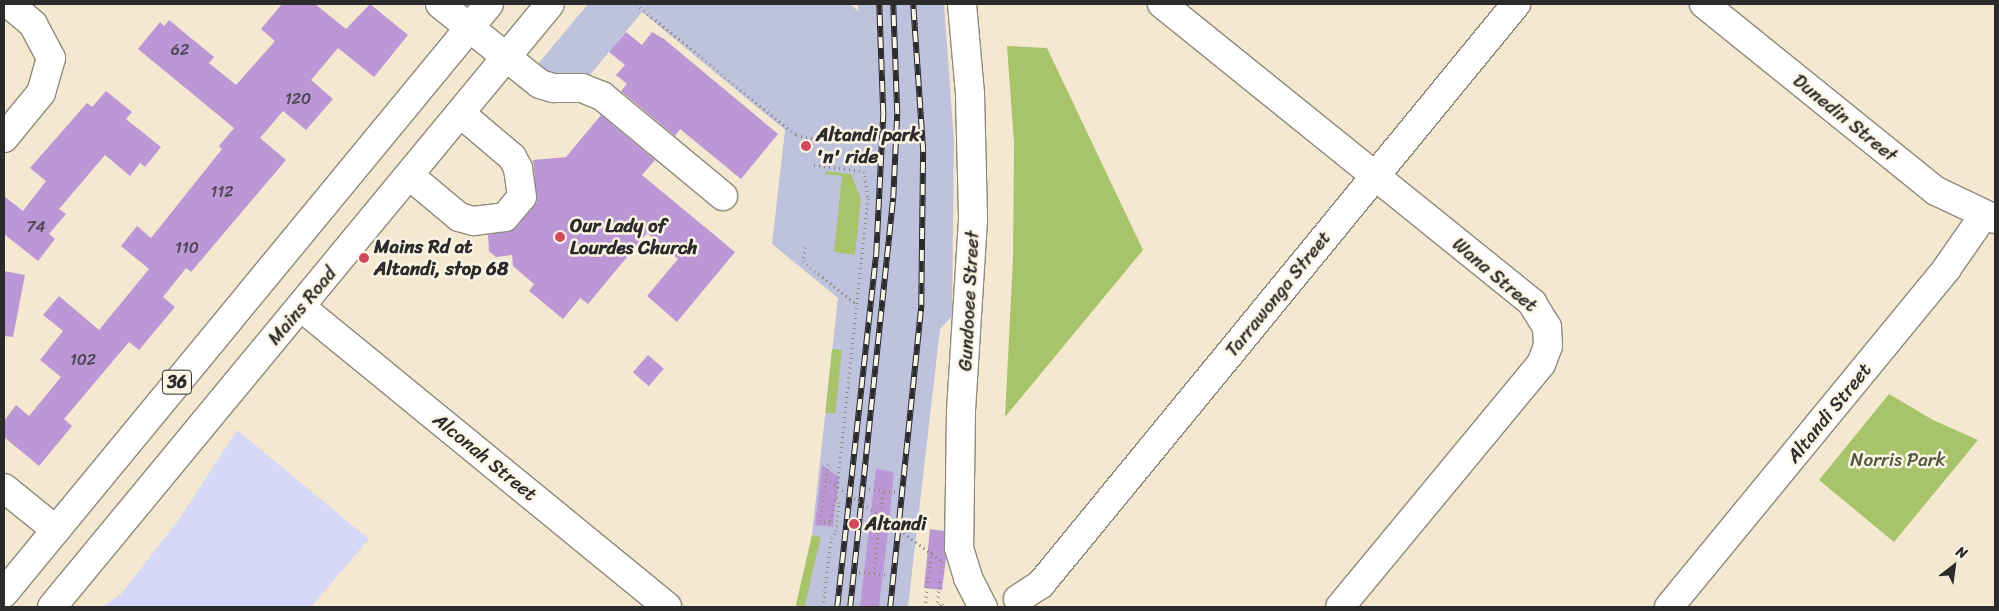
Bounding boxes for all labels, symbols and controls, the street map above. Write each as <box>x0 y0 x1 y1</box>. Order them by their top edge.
house number: 62 <box>171 40 189 60</box>
street label: Dunedin Street <box>1788 69 1902 167</box>
house number: 120 <box>285 89 311 109</box>
place label: Altandi park 'n' ride <box>816 124 920 168</box>
marker: Altandi park 'n' ride <box>800 140 812 152</box>
house number: 112 <box>211 182 233 202</box>
place label: Our Lady of Lourdes Church <box>570 215 698 259</box>
house number: 74 <box>26 217 46 237</box>
street label: Tarrawonga Street <box>1220 226 1336 362</box>
street label: Gundooee Street <box>954 230 984 372</box>
marker: Our Lady of Lourdes Church <box>554 231 566 243</box>
street label: Wana Street <box>1448 233 1542 317</box>
place label: Mains Rd at Altandi, stop 68 <box>374 236 509 280</box>
house number: 110 <box>175 238 199 258</box>
marker: Mains Rd at Altandi, stop 68 <box>358 252 370 264</box>
street label: Mains Road <box>263 262 341 350</box>
house number: 102 <box>70 350 96 370</box>
street label: Altandi Street <box>1782 359 1876 467</box>
road number: 36 <box>161 367 193 398</box>
street label: Alconah Street <box>428 408 542 506</box>
park label: Norris Park <box>1850 449 1946 471</box>
place label: Altandi <box>865 513 926 535</box>
marker: Altandi <box>847 517 861 531</box>
text: N <box>1951 539 1972 566</box>
north arrow <box>1929 541 1979 591</box>

